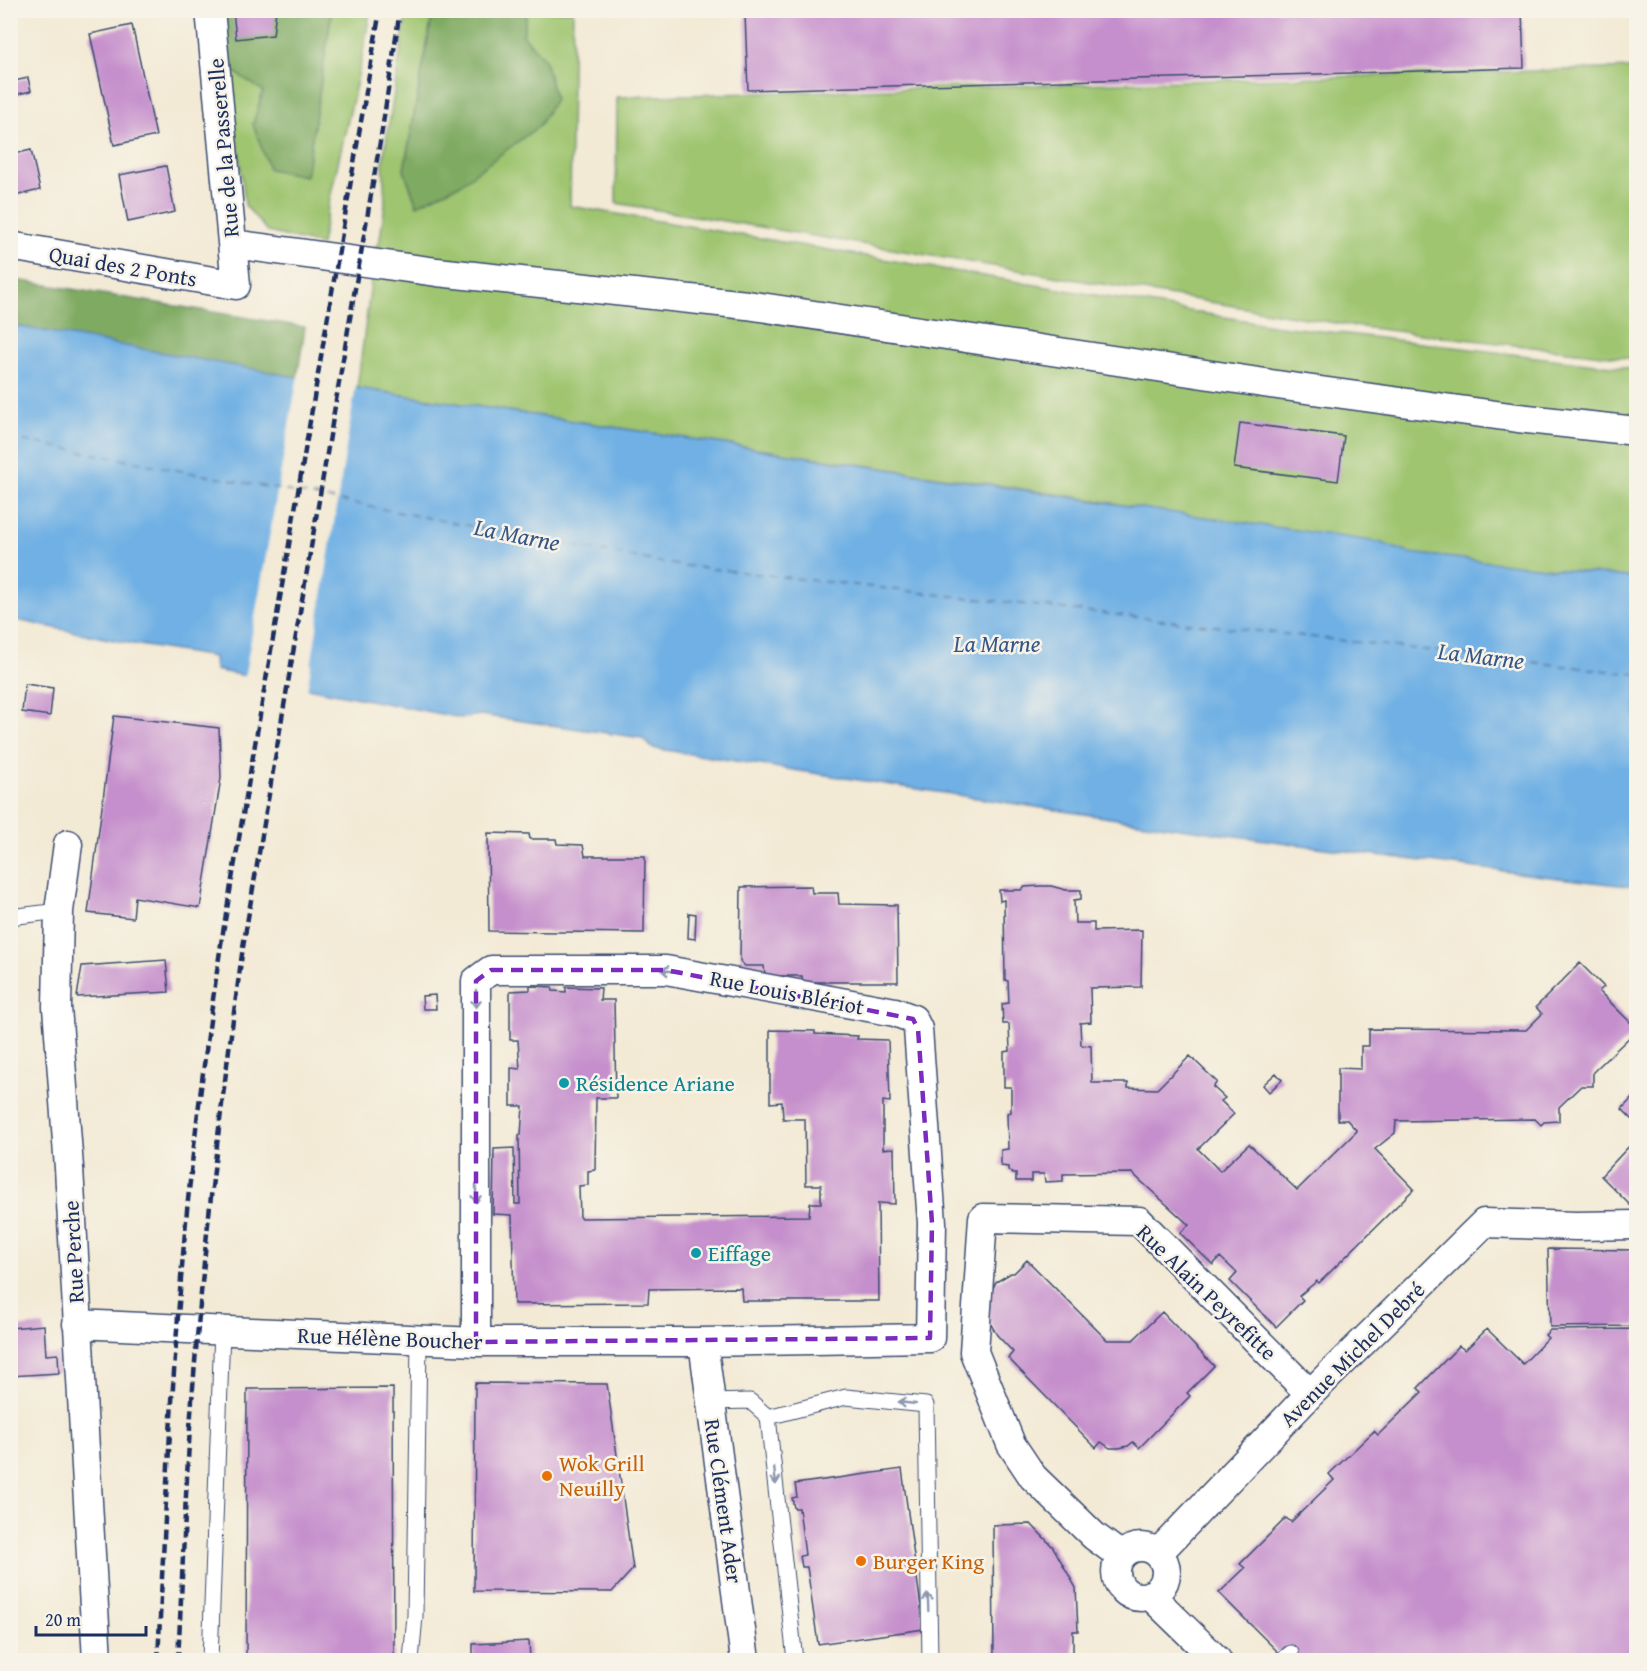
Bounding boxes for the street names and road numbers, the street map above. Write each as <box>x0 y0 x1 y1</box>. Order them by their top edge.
street label: Rue de la Passerelle <box>199 57 247 239</box>
street label: Quai des 2 Ponts <box>47 237 199 295</box>
street label: Rue Louis Blériot <box>707 961 867 1023</box>
street label: Rue Perche <box>54 1200 92 1304</box>
street label: Rue Alain Peyrefitte <box>1130 1216 1284 1368</box>
street label: Avenue Michel Debré <box>1272 1274 1432 1434</box>
street label: Rue Hélène Boucher <box>297 1319 483 1357</box>
street label: Rue Clément Ader <box>697 1417 751 1585</box>

